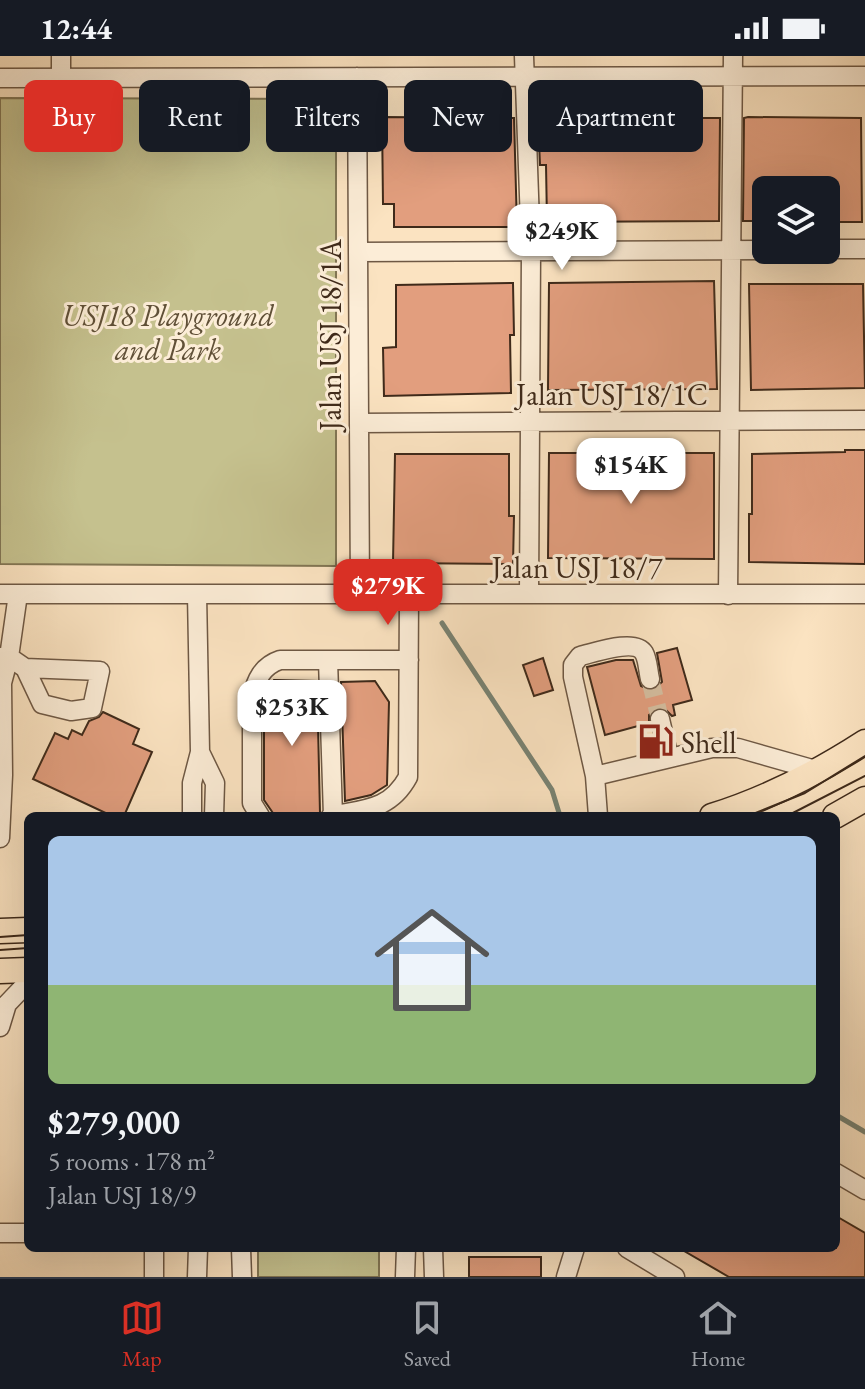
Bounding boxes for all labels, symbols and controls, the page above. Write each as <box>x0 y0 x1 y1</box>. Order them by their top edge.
text: 12:44 <box>40 9 112 48</box>
chip: Buy <box>24 80 123 152</box>
chip: Rent <box>139 80 250 152</box>
chip: Filters <box>266 80 388 152</box>
chip: New <box>404 80 512 152</box>
chip: Apartment <box>528 80 703 152</box>
map controls <box>752 176 840 264</box>
button: layers <box>752 176 840 264</box>
pin: $249K <box>506 204 618 272</box>
text: $249K <box>525 213 599 247</box>
street label: Jalan USJ 18/1A <box>311 239 350 434</box>
park label: USJ18 Playground and Park <box>62 296 274 369</box>
street label: Jalan USJ 18/1C <box>513 375 708 414</box>
pin: $154K <box>575 438 687 506</box>
text: $154K <box>594 447 668 481</box>
street label: Jalan USJ 18/7 <box>489 548 663 587</box>
pin: $279K <box>332 559 444 627</box>
text: $279K <box>351 568 425 602</box>
pin: $253K <box>236 680 348 748</box>
text: $253K <box>255 689 329 723</box>
fuel station icon: Shell <box>636 723 674 761</box>
place label: Shell <box>681 723 737 762</box>
icon: home <box>360 888 504 1032</box>
text: $279,000 <box>48 1100 180 1144</box>
text: 5 rooms · 178 m² <box>48 1144 215 1178</box>
text: Jalan USJ 18/9 <box>48 1178 196 1212</box>
tab: Map <box>120 1296 164 1373</box>
tab: Saved <box>404 1296 451 1373</box>
tab: Home <box>691 1296 745 1373</box>

